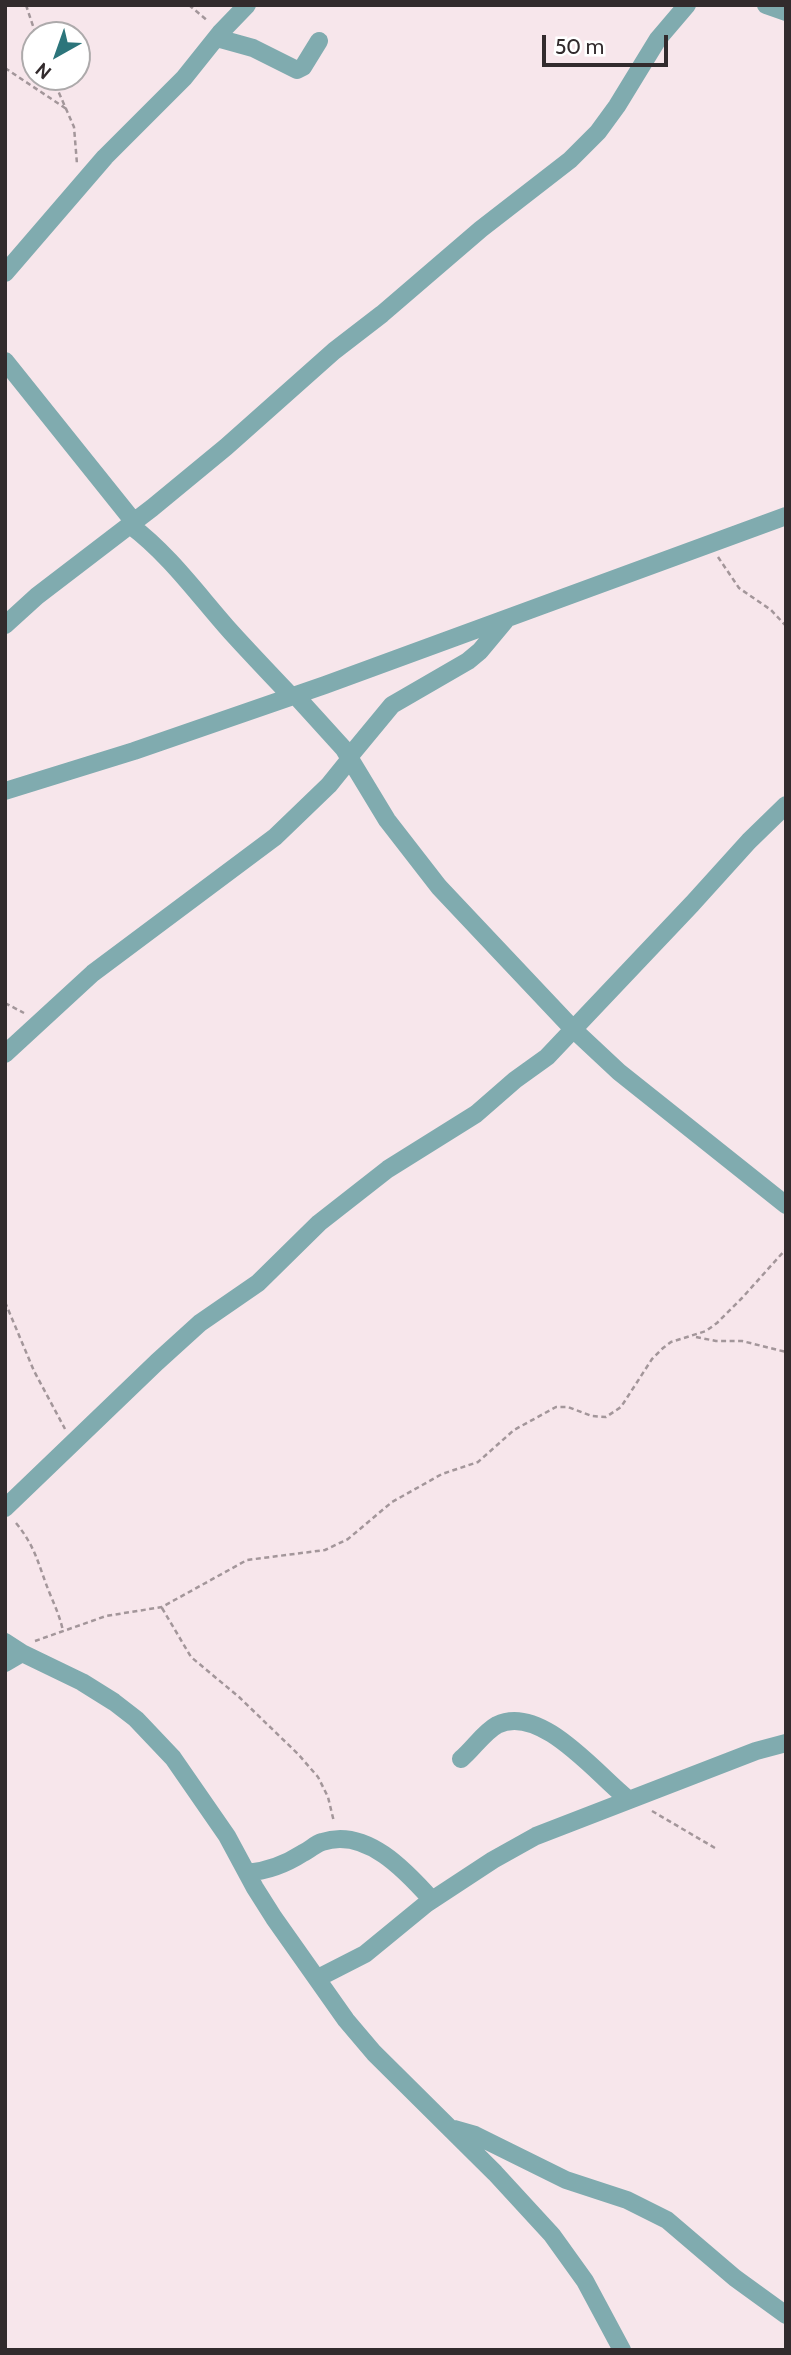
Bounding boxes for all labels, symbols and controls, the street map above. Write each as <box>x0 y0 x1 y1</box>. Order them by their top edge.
north arrow <box>21 21 91 91</box>
scale bar <box>546 21 672 65</box>
text: 50 m <box>555 34 604 59</box>
text: N <box>31 58 56 84</box>

